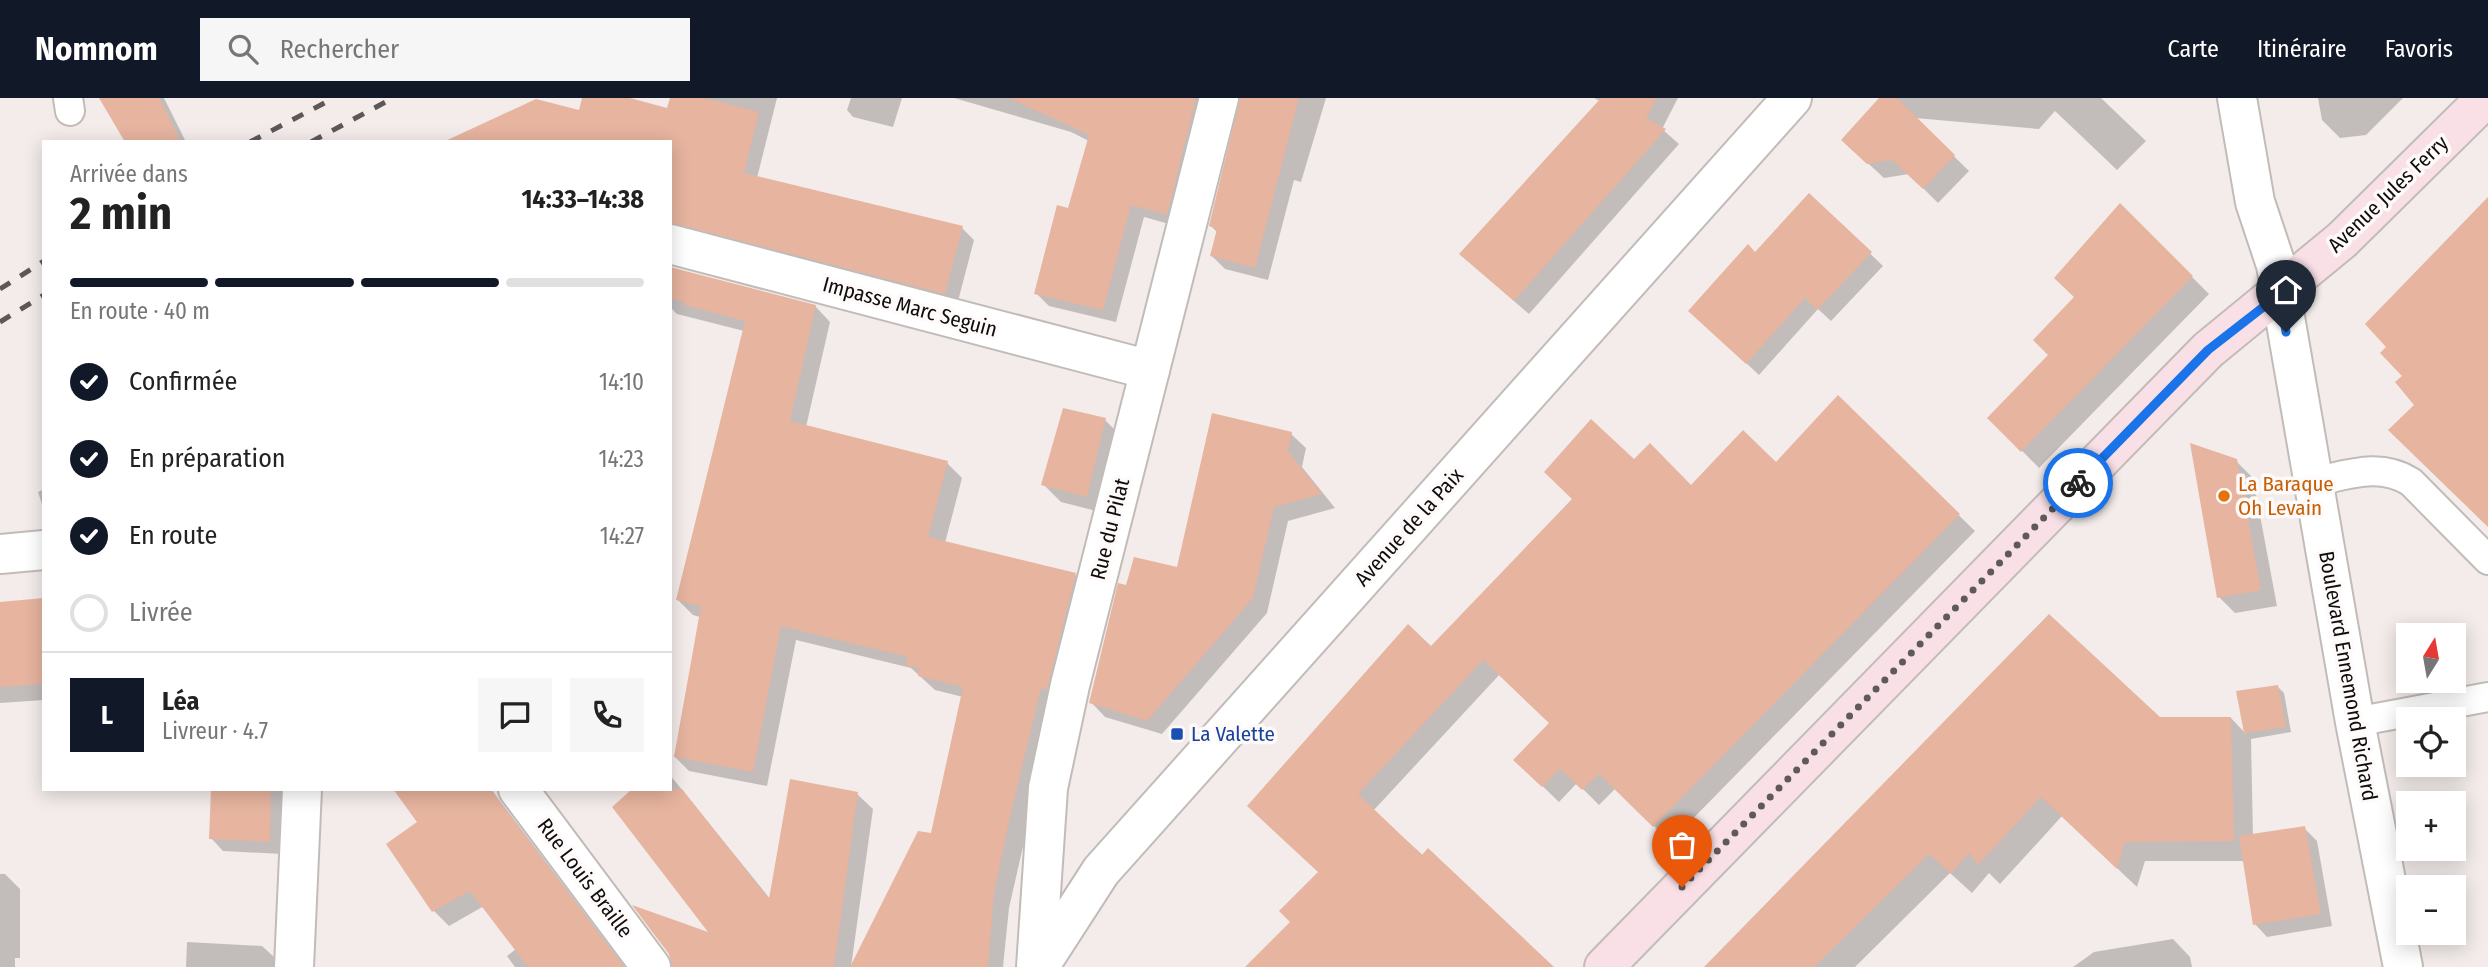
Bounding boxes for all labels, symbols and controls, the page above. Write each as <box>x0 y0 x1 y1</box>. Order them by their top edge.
search box <box>200 18 690 81</box>
text: Nomnom <box>35 29 158 69</box>
icon: search <box>224 30 262 68</box>
text: Rechercher <box>280 34 399 65</box>
text: Carte <box>2168 35 2219 63</box>
text: Itinéraire <box>2257 35 2347 63</box>
text: Favoris <box>2385 35 2453 63</box>
street label: Avenue Jules Ferry <box>2322 130 2454 258</box>
text: Arrivée dans <box>70 160 188 188</box>
text: 14:33–14:38 <box>521 184 644 215</box>
text: 2 min <box>70 186 172 241</box>
pin <box>2256 260 2316 332</box>
street label: Impasse Marc Seguin <box>820 271 1000 343</box>
icon: home <box>2267 271 2305 309</box>
text: En route · 40 m <box>70 297 210 325</box>
icon: check <box>70 363 108 401</box>
text: Confirmée <box>129 366 237 397</box>
text: 14:10 <box>599 368 644 396</box>
icon: check <box>70 440 108 478</box>
text: En préparation <box>129 443 286 474</box>
text: 14:23 <box>599 445 644 473</box>
courier <box>2043 448 2113 518</box>
street label: Avenue de la Paix <box>1349 462 1469 591</box>
icon: bike <box>2059 464 2097 502</box>
place label: La Baraque Oh Levain <box>2238 471 2334 521</box>
street label: Rue du Pilat <box>1085 475 1135 583</box>
marker: La Baraque Oh Levain <box>2216 488 2232 504</box>
icon: check <box>70 517 108 555</box>
text: En route <box>129 520 217 551</box>
text: 14:27 <box>600 522 644 550</box>
street label: Boulevard Ennemond Richard <box>2313 549 2383 803</box>
text: Livrée <box>129 597 193 628</box>
north arrow <box>2396 623 2466 693</box>
map controls <box>2396 623 2466 945</box>
button: chat <box>478 678 552 752</box>
button: phone <box>570 678 644 752</box>
text: Léa <box>162 686 199 717</box>
text: L <box>101 700 113 731</box>
button: locate <box>2396 707 2466 777</box>
text: Livreur · 4.7 <box>162 717 268 745</box>
place label: La Valette <box>1191 721 1275 747</box>
marker: La Valette <box>1169 726 1185 742</box>
button: + <box>2396 791 2466 861</box>
street label: Rue Louis Braille <box>532 813 638 943</box>
pin <box>1652 815 1712 887</box>
icon: bag <box>1663 826 1701 864</box>
button: − <box>2396 875 2466 945</box>

